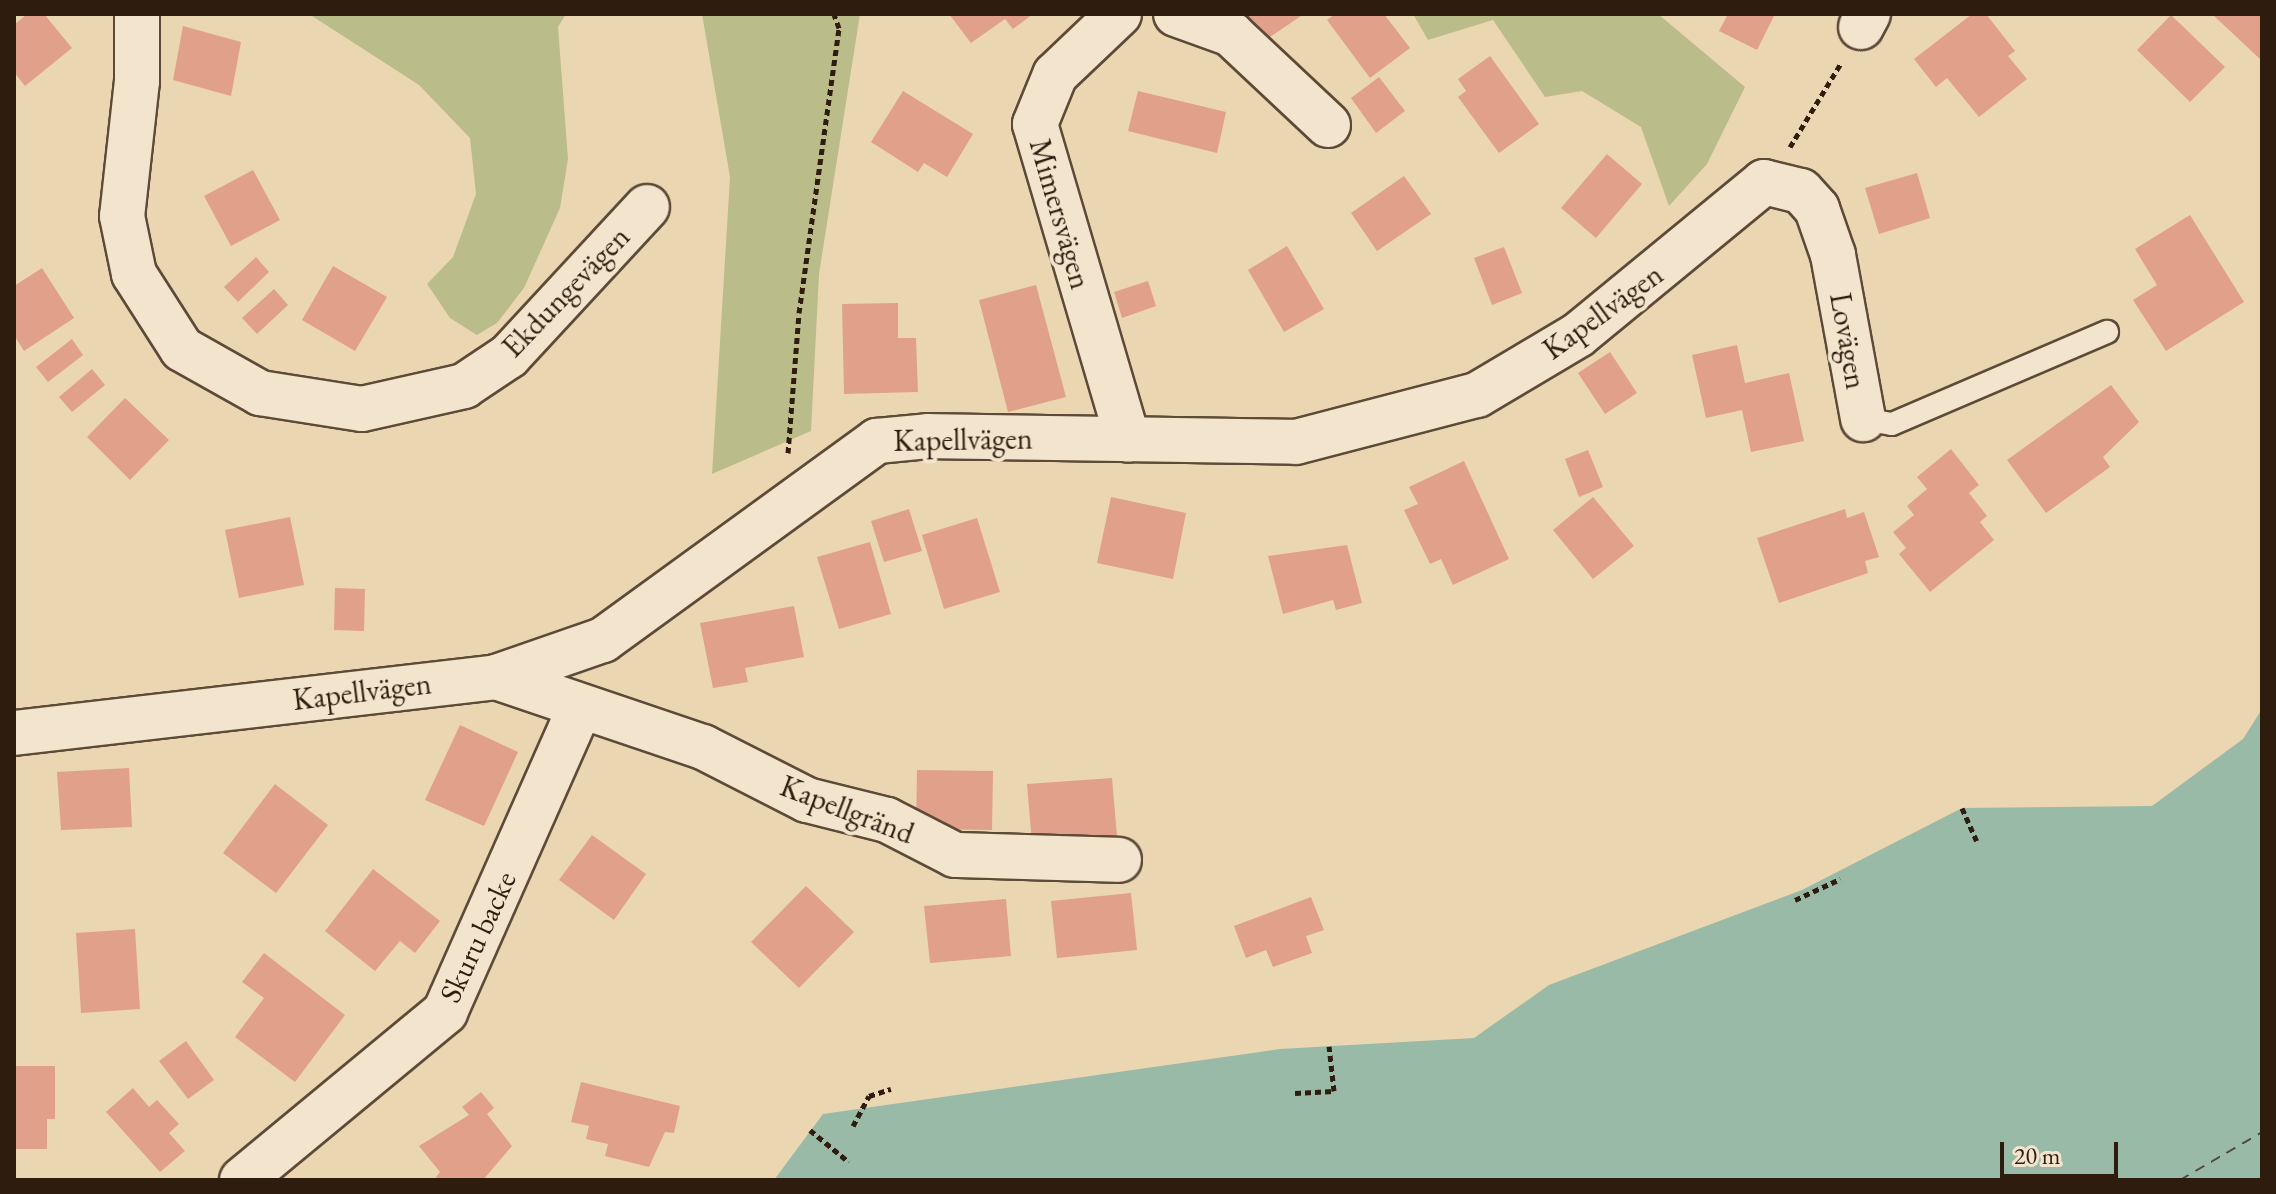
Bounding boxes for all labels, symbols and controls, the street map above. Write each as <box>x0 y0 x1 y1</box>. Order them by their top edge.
street label: Mimersvägen <box>1021 135 1099 293</box>
street label: Ekdungevägen <box>495 219 637 365</box>
street label: Kapellvägen <box>1536 256 1670 368</box>
street label: Lovägen <box>1822 290 1874 392</box>
street label: Kapellvägen <box>893 421 1033 459</box>
street label: Kapellvägen <box>291 666 433 718</box>
street label: Kapellgränd <box>775 768 919 852</box>
street label: Skuru backe <box>432 866 524 1008</box>
scale bar <box>2004 1126 2122 1176</box>
text: 20 m <box>2014 1140 2061 1171</box>

